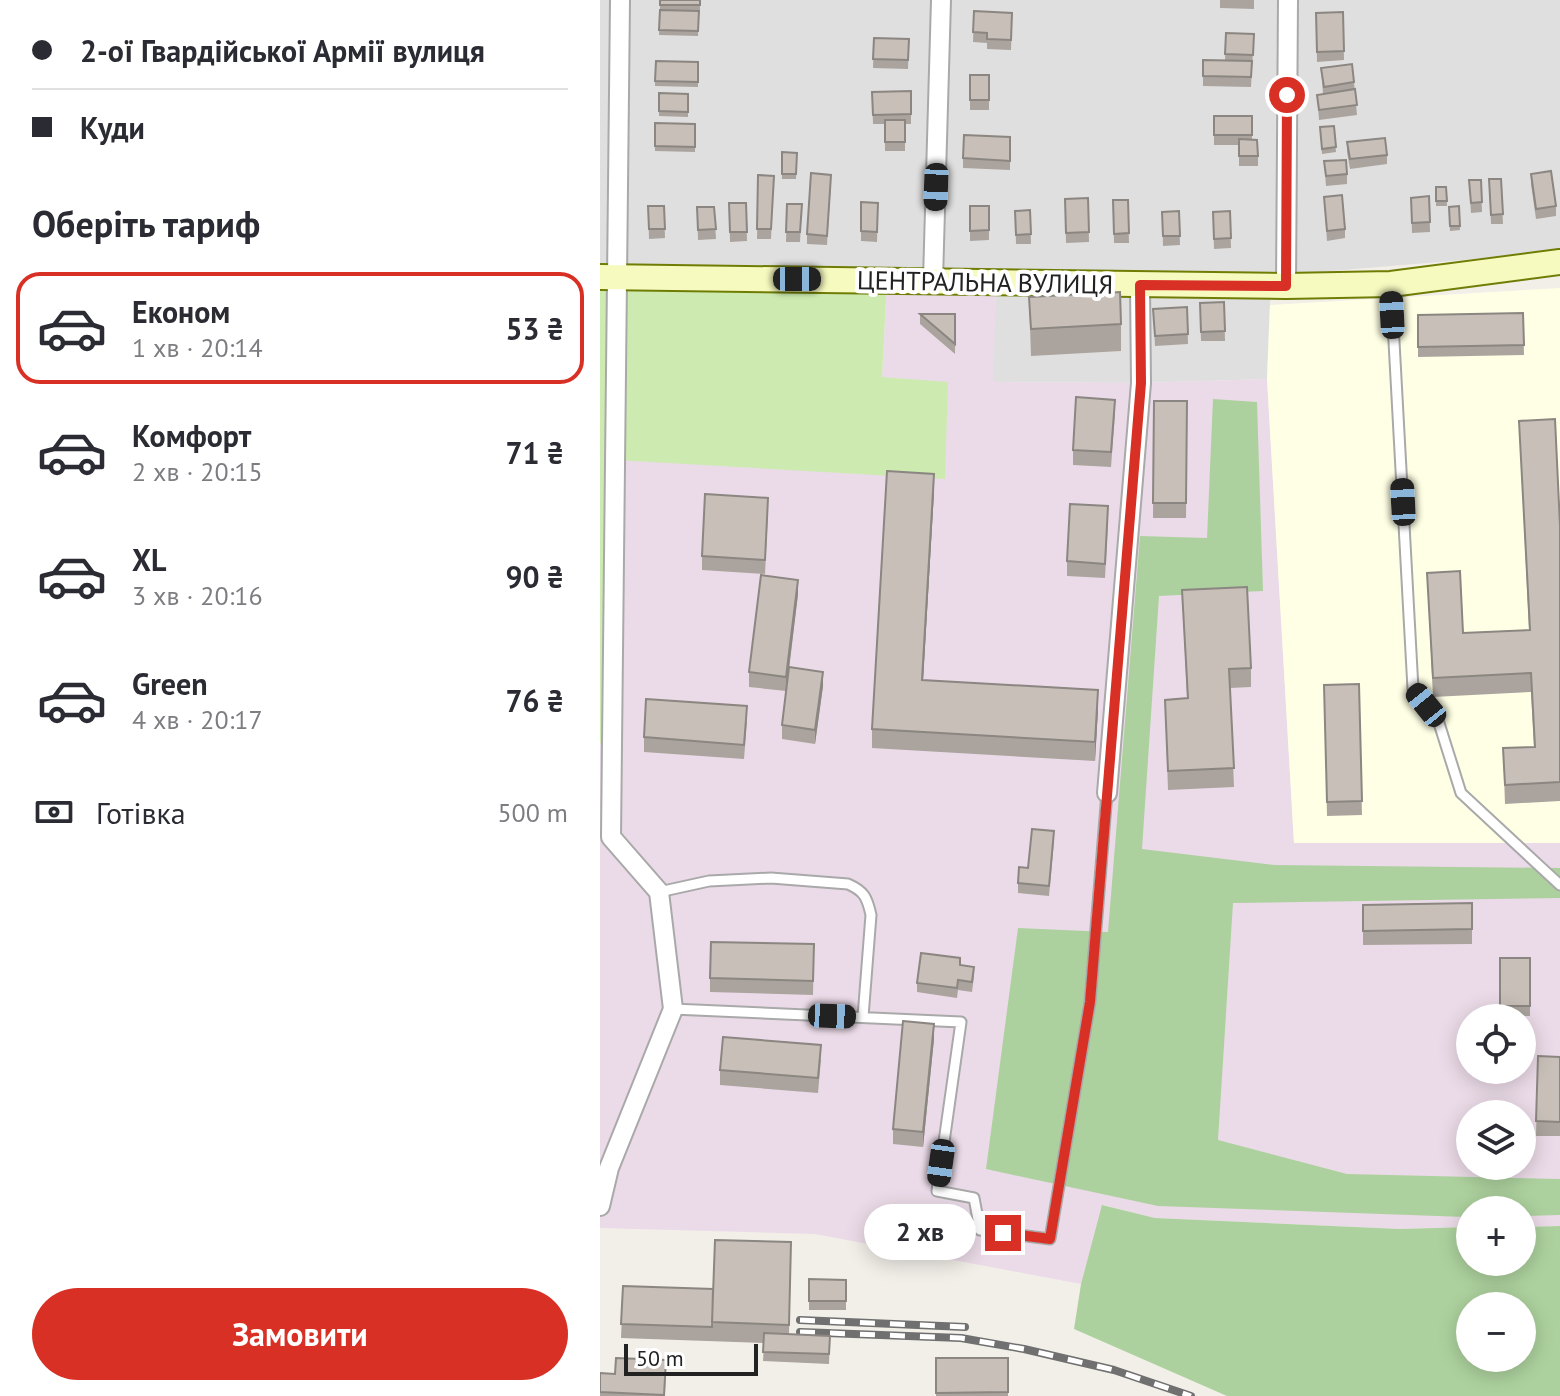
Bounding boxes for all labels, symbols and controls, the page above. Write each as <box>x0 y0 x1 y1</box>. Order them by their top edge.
text: 2-ої Гвардійської Армії вулиця <box>80 31 485 70</box>
route start <box>1269 77 1305 113</box>
text: Куди <box>80 108 145 147</box>
car <box>923 163 949 211</box>
text: Оберіть тариф <box>32 200 260 247</box>
street label: ЦЕНТРАЛЬНА ВУЛИЦЯ <box>857 263 1113 301</box>
car <box>773 267 821 291</box>
car <box>1379 290 1405 340</box>
icon: car <box>36 292 108 364</box>
text: Економ <box>132 292 230 331</box>
text: 53 ₴ <box>505 309 564 348</box>
text: 1 хв · 20:14 <box>132 331 263 364</box>
icon: car <box>36 416 108 488</box>
text: Комфорт <box>132 416 251 455</box>
text: 71 ₴ <box>505 433 564 472</box>
text: 2 хв · 20:15 <box>132 455 263 488</box>
car <box>1390 477 1416 527</box>
icon: car <box>36 540 108 612</box>
text: XL <box>132 540 166 579</box>
text: 90 ₴ <box>505 557 564 596</box>
text: 3 хв · 20:16 <box>132 579 263 612</box>
icon: car <box>36 664 108 736</box>
text: Green <box>132 664 207 703</box>
car <box>1402 679 1450 731</box>
text: 76 ₴ <box>505 681 564 720</box>
text: 4 хв · 20:17 <box>132 703 263 736</box>
icon: cash <box>32 790 76 834</box>
text: Готівка <box>96 793 186 832</box>
text: 500 m <box>497 796 568 829</box>
car <box>808 1003 856 1029</box>
map controls <box>1456 1004 1536 1372</box>
button: locate <box>1456 1004 1536 1084</box>
button: layers <box>1456 1100 1536 1180</box>
car <box>926 1138 956 1188</box>
button: + <box>1456 1196 1536 1276</box>
callout: 2 хв <box>863 1205 975 1261</box>
text: 2 хв <box>896 1215 944 1248</box>
route end <box>985 1215 1021 1251</box>
button: Замовити <box>32 1288 568 1380</box>
button: − <box>1456 1292 1536 1372</box>
scale bar <box>624 1340 758 1376</box>
text: 50 m <box>636 1344 684 1372</box>

